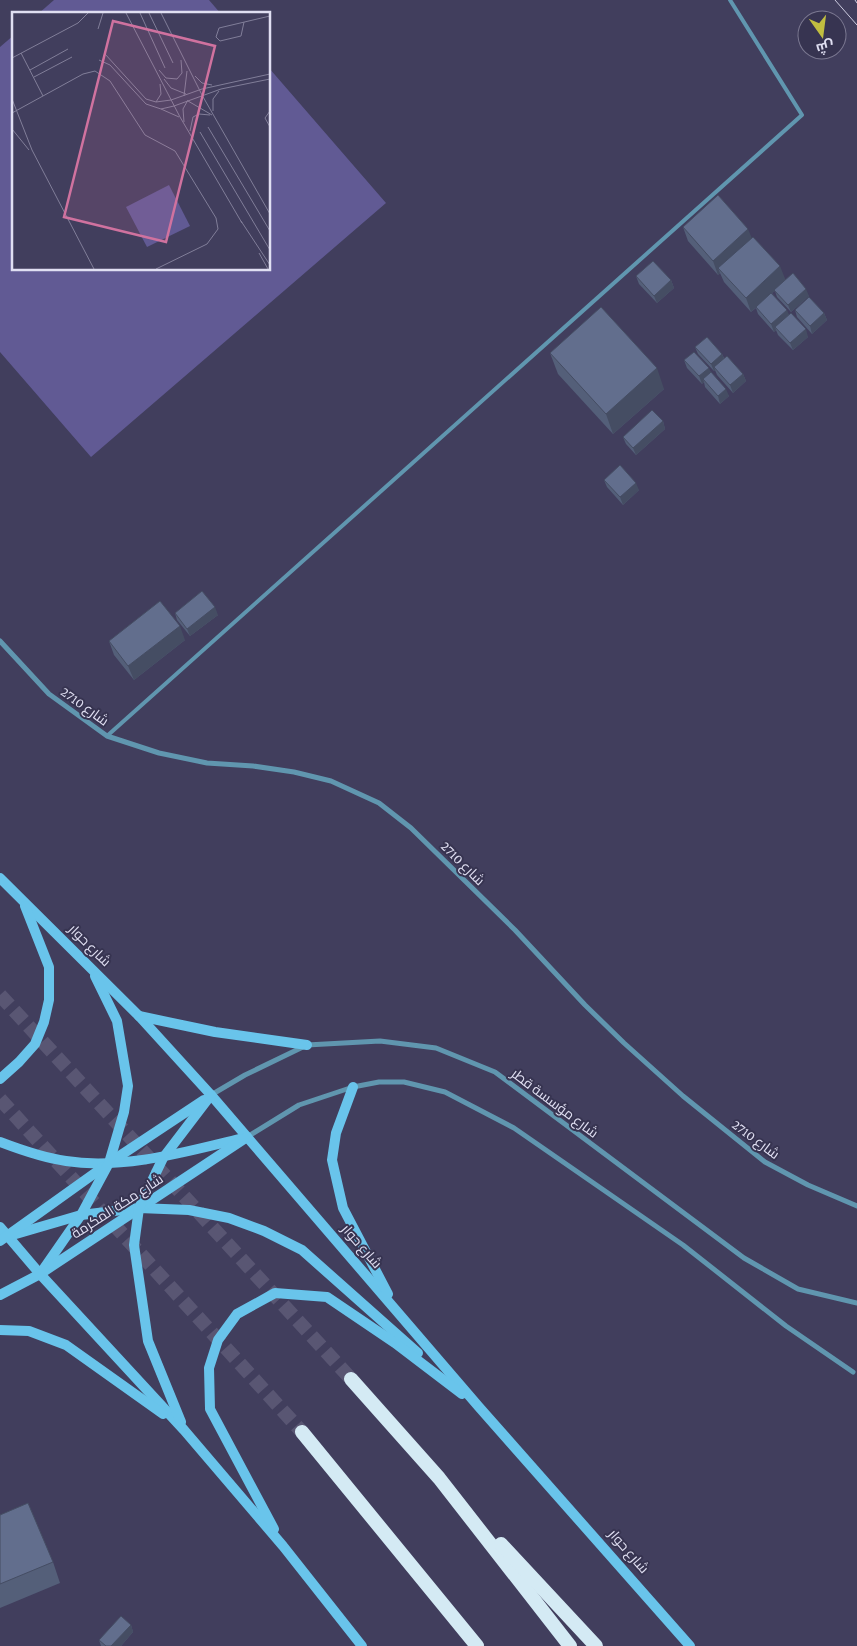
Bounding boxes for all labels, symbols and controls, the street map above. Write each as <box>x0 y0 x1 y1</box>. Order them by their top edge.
north arrow <box>797 10 847 60</box>
inset map <box>12 12 270 270</box>
text: ش <box>814 37 836 58</box>
street label: شارع 2710 <box>57 683 112 730</box>
street label: شارع 2710 <box>437 838 488 889</box>
street label: شارع حوار <box>64 920 114 970</box>
street label: شارع مؤسسة قطر <box>507 1065 601 1142</box>
street label: شارع 2710 <box>729 1116 783 1163</box>
street label: شارع مكة المكرمة <box>68 1170 166 1242</box>
street label: شارع حوار <box>337 1220 385 1272</box>
street label: شارع حوار <box>604 1525 652 1577</box>

